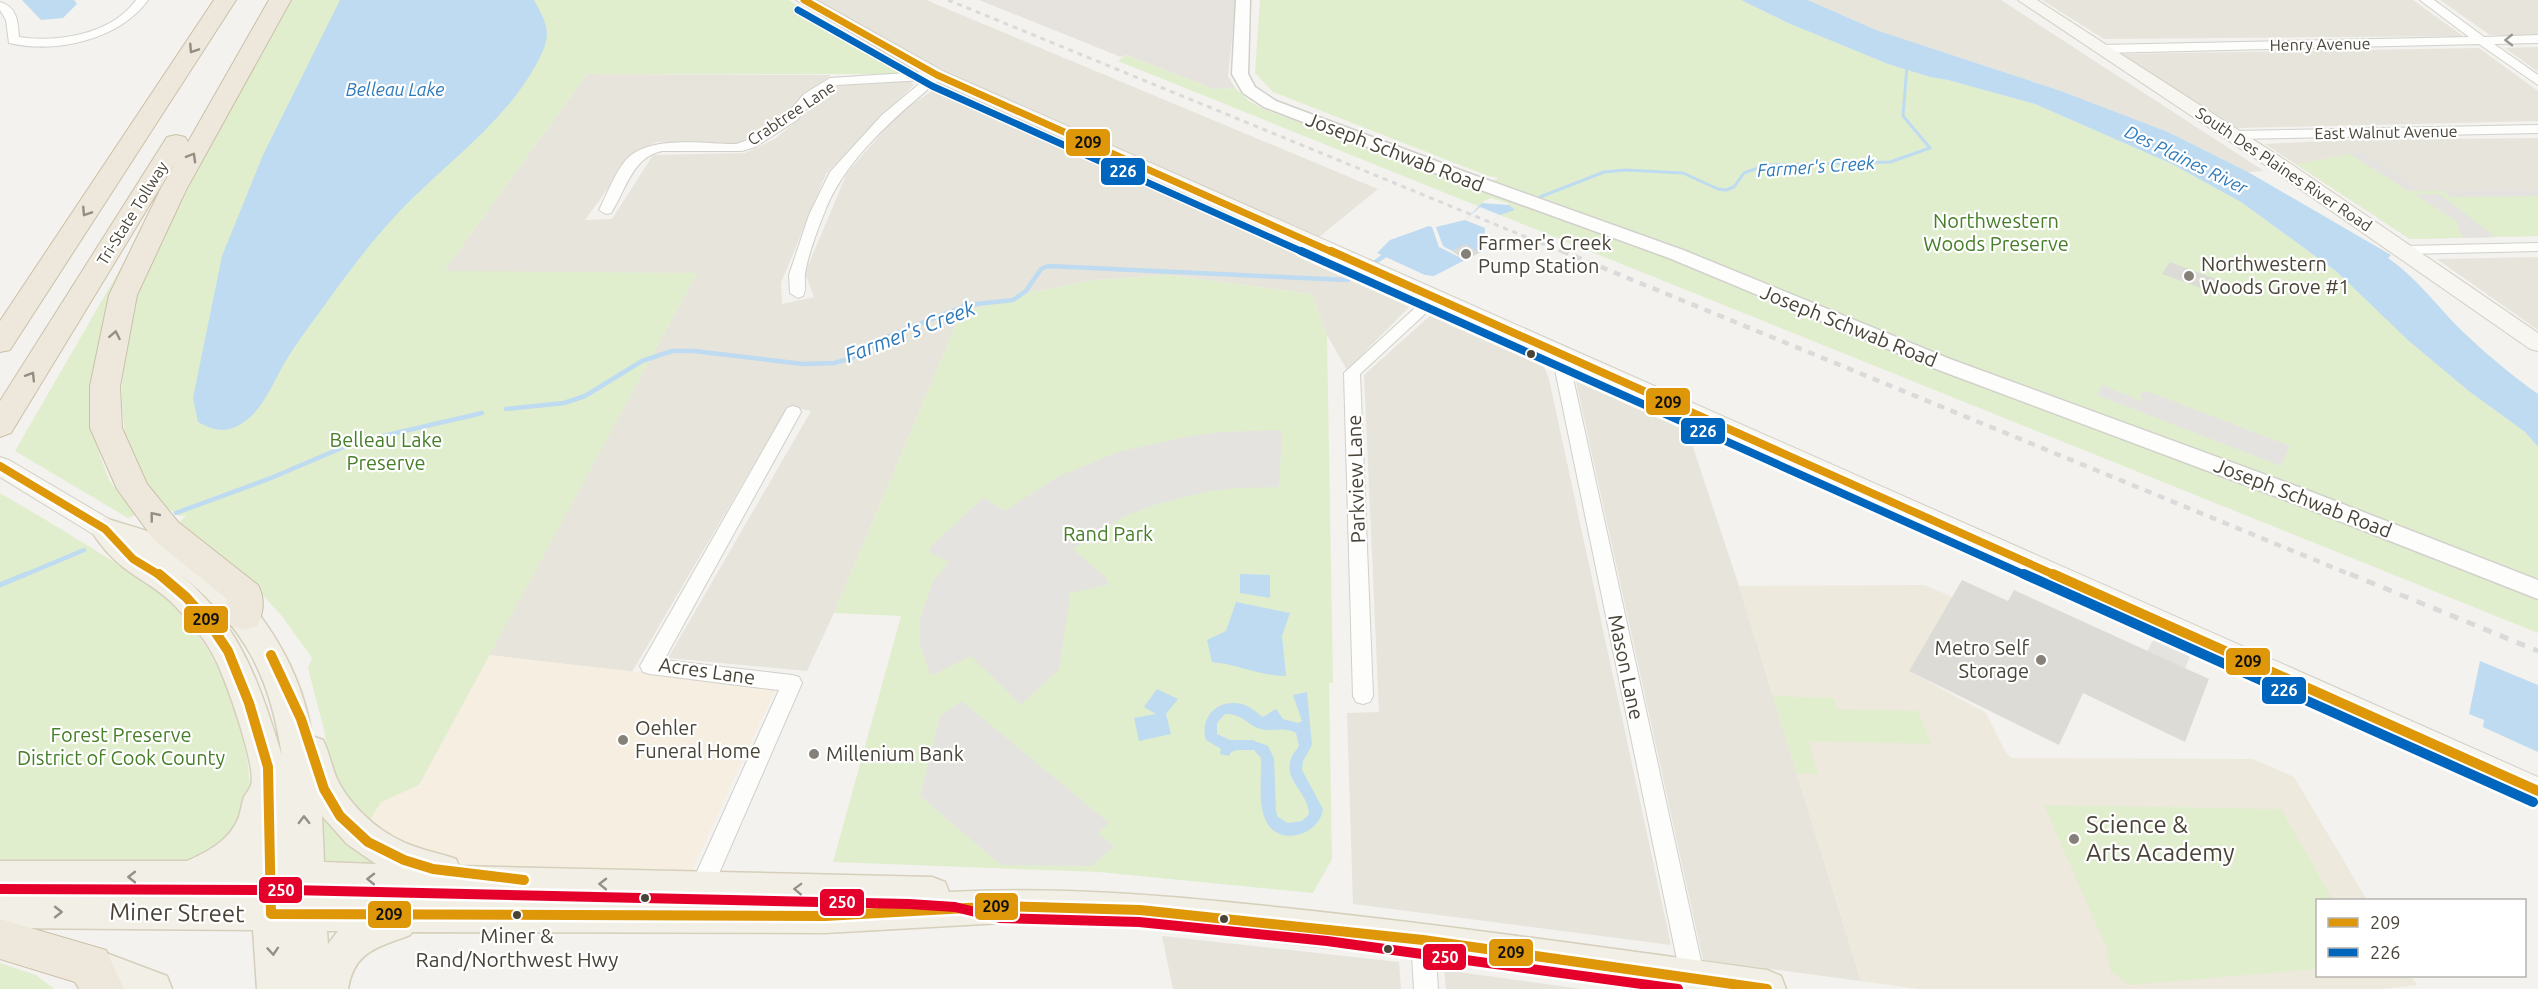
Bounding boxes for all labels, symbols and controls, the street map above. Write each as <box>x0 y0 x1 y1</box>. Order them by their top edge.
street label: Henry Avenue <box>2269 34 2371 54</box>
one-way arrow <box>2505 34 2514 46</box>
one-way arrow <box>189 42 200 53</box>
street label: Crabtree Lane <box>744 77 838 149</box>
water label: Belleau Lake <box>346 79 444 99</box>
street label: South Des Plaines River Road <box>2193 103 2375 235</box>
street label: Joseph Schwab Road <box>1303 107 1487 196</box>
water label: Des Plaines River <box>2122 121 2252 198</box>
street label: East Walnut Avenue <box>2314 122 2458 142</box>
line badge: 209 <box>1065 128 1111 157</box>
text: 209 <box>1074 133 1102 151</box>
water label: Farmer's Creek <box>1756 152 1876 180</box>
one-way arrow <box>185 153 197 163</box>
line badge: 226 <box>1100 157 1146 186</box>
street label: Tri-State Tollway <box>93 158 171 268</box>
text: 226 <box>1109 162 1137 180</box>
one-way arrow <box>82 205 93 216</box>
park label: Northwestern Woods Preserve <box>1923 209 2069 255</box>
place label: Farmer's Creek Pump Station <box>1478 231 1612 277</box>
marker: Farmer's Creek Pump Station <box>1459 247 1473 261</box>
place label: Northwestern Woods Grove #1 <box>2201 252 2350 298</box>
marker: Northwestern Woods Grove #1 <box>2182 269 2196 283</box>
street label: Joseph Schwab Road <box>1758 280 1941 371</box>
water label: Farmer's Creek <box>841 295 978 367</box>
one-way arrow <box>108 330 121 340</box>
unlabelled marker <box>1525 348 1537 360</box>
one-way arrow <box>23 372 34 383</box>
line badge: 209 <box>1645 387 1691 416</box>
text: 209 <box>1654 393 1682 411</box>
street label: Parkview Lane <box>1342 414 1369 544</box>
line badge: 226 <box>1680 417 1726 445</box>
text: 226 <box>1689 422 1717 440</box>
park label: Belleau Lake Preserve <box>330 428 442 474</box>
street label: Joseph Schwab Road <box>2211 453 2395 542</box>
one-way arrow <box>150 511 161 522</box>
park label: Rand Park <box>1063 522 1153 545</box>
line badge: 209 <box>183 605 229 634</box>
text: 209 <box>192 610 220 628</box>
street label: Mason Lane <box>1604 612 1649 722</box>
place label: Metro Self Storage <box>1935 636 2029 682</box>
line badge: 209 <box>2225 647 2271 676</box>
street label: Acres Lane <box>657 652 757 689</box>
text: 209 <box>2234 652 2262 670</box>
marker: Metro Self Storage <box>2034 653 2048 667</box>
line badge: 226 <box>2261 676 2307 705</box>
text: 226 <box>2270 681 2298 699</box>
place label: Oehler Funeral Home <box>635 716 761 762</box>
park label: Forest Preserve District of Cook County <box>17 723 225 769</box>
marker: Oehler Funeral Home <box>616 733 630 747</box>
place label: Millenium Bank <box>826 742 964 765</box>
marker: Millenium Bank <box>807 747 821 761</box>
place label: Science & Arts Academy <box>2086 811 2235 866</box>
one-way arrow <box>298 815 310 824</box>
marker: Science & Arts Academy <box>2067 832 2081 846</box>
one-way arrow <box>127 871 136 883</box>
one-way arrow <box>366 873 375 886</box>
line badge: 250 <box>258 876 303 904</box>
one-way arrow <box>598 878 607 890</box>
text: 250 <box>267 881 295 899</box>
one-way arrow <box>793 883 802 895</box>
line badge: 250 <box>819 888 865 917</box>
unlabelled marker <box>639 892 651 904</box>
line badge: 209 <box>974 892 1019 921</box>
text: 250 <box>828 893 856 911</box>
text: 209 <box>982 897 1010 915</box>
street label: Miner Street <box>109 898 245 927</box>
legend <box>2316 899 2526 977</box>
line badge: 209 <box>367 900 412 929</box>
one-way arrow <box>54 905 63 918</box>
text: 209 <box>375 905 403 923</box>
marker: Miner & Rand/Northwest Hwy <box>511 909 523 921</box>
text: 209 <box>2370 912 2400 932</box>
unlabelled marker <box>1218 913 1230 925</box>
place label: Miner & Rand/Northwest Hwy <box>416 923 618 971</box>
line badge: 209 <box>1488 938 1534 967</box>
text: 226 <box>2370 942 2400 962</box>
unlabelled marker <box>1382 943 1394 955</box>
line badge: 250 <box>1422 943 1467 971</box>
text: 209 <box>1497 943 1525 961</box>
one-way arrow <box>267 947 280 956</box>
text: 250 <box>1431 948 1459 966</box>

